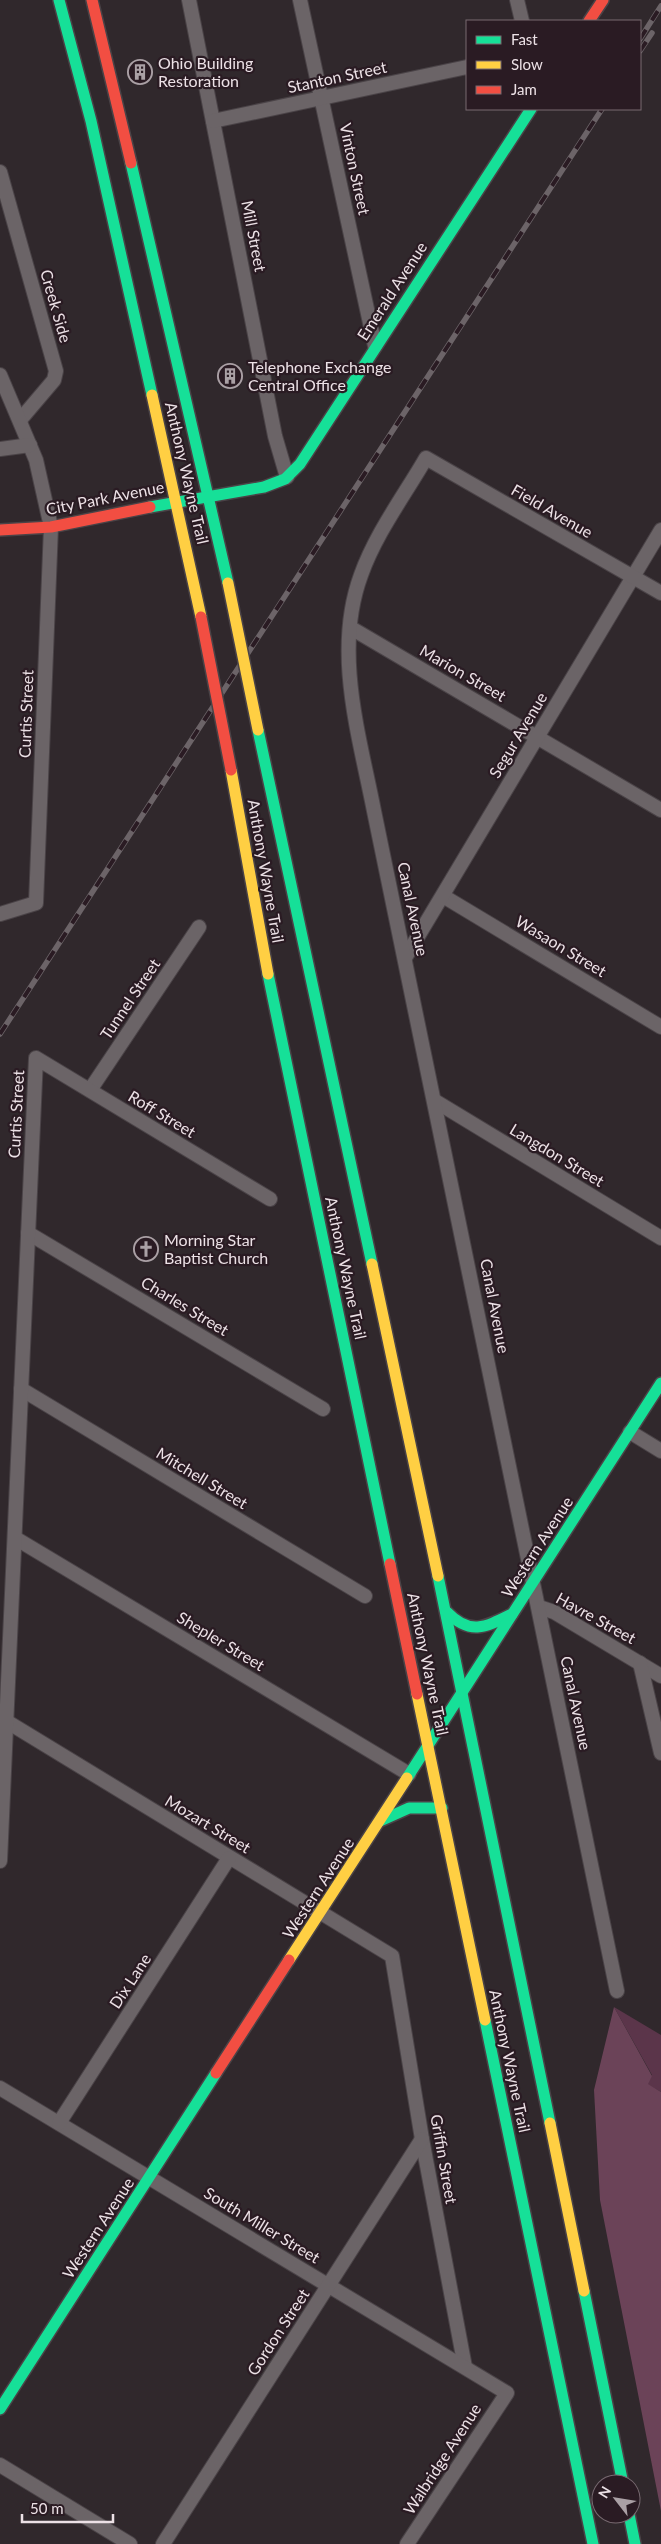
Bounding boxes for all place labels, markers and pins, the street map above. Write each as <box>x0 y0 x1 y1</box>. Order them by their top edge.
place label: Ohio Building Restoration <box>158 53 253 90</box>
building icon: Ohio Building Restoration <box>127 59 153 85</box>
place label: Telephone Exchange Central Office <box>248 357 392 394</box>
building icon: Telephone Exchange Central Office <box>217 363 243 389</box>
place label: Morning Star Baptist Church <box>164 1230 268 1267</box>
church icon: Morning Star Baptist Church <box>133 1236 159 1262</box>

